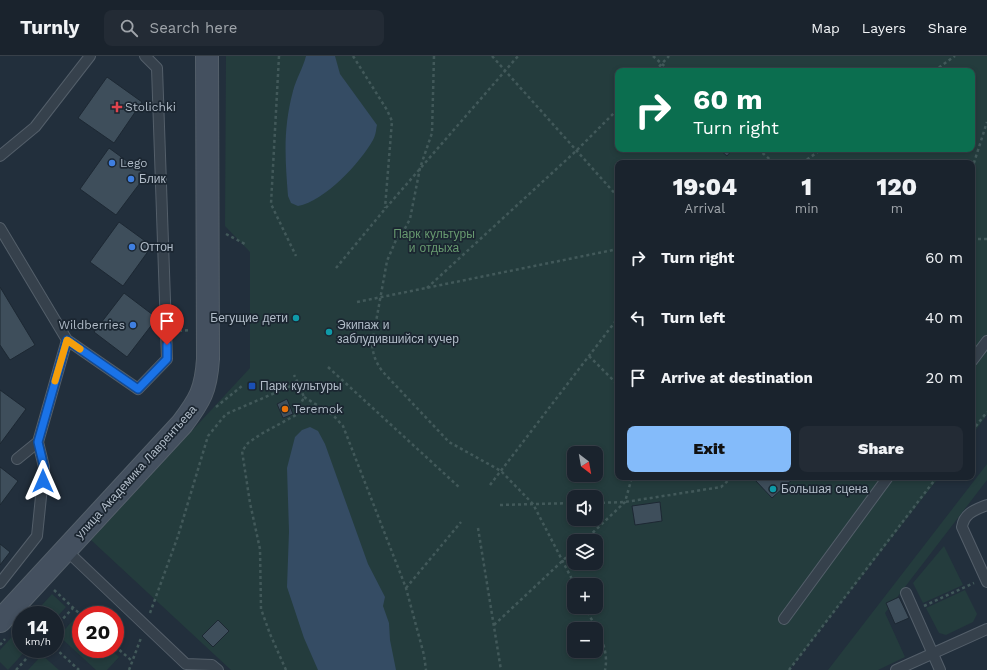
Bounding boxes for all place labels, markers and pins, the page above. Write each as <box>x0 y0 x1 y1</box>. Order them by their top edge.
place label: Stolichki <box>125 100 176 114</box>
marker: Stolichki <box>112 102 122 112</box>
place label: Lego <box>120 156 148 170</box>
marker: Lego <box>107 158 117 168</box>
place label: Блик <box>139 172 166 186</box>
marker: Блик <box>126 174 136 184</box>
place label: Оттон <box>140 240 174 254</box>
marker: Оттон <box>127 242 137 252</box>
pin <box>150 304 184 345</box>
place label: Бегущие дети <box>210 311 288 325</box>
marker: Бегущие дети <box>291 313 301 323</box>
place label: Wildberries <box>58 318 125 332</box>
place label: Экипаж и заблудившийся кучер <box>337 318 459 346</box>
marker: Wildberries <box>128 320 138 330</box>
marker: Экипаж и заблудившийся кучер <box>324 327 334 337</box>
place label: Парк культуры <box>260 379 342 393</box>
marker: Парк культуры <box>247 381 257 391</box>
place label: Teremok <box>293 402 343 416</box>
marker: Teremok <box>280 404 290 414</box>
place label: Большая сцена <box>781 482 868 496</box>
marker: Большая сцена <box>768 484 778 494</box>

